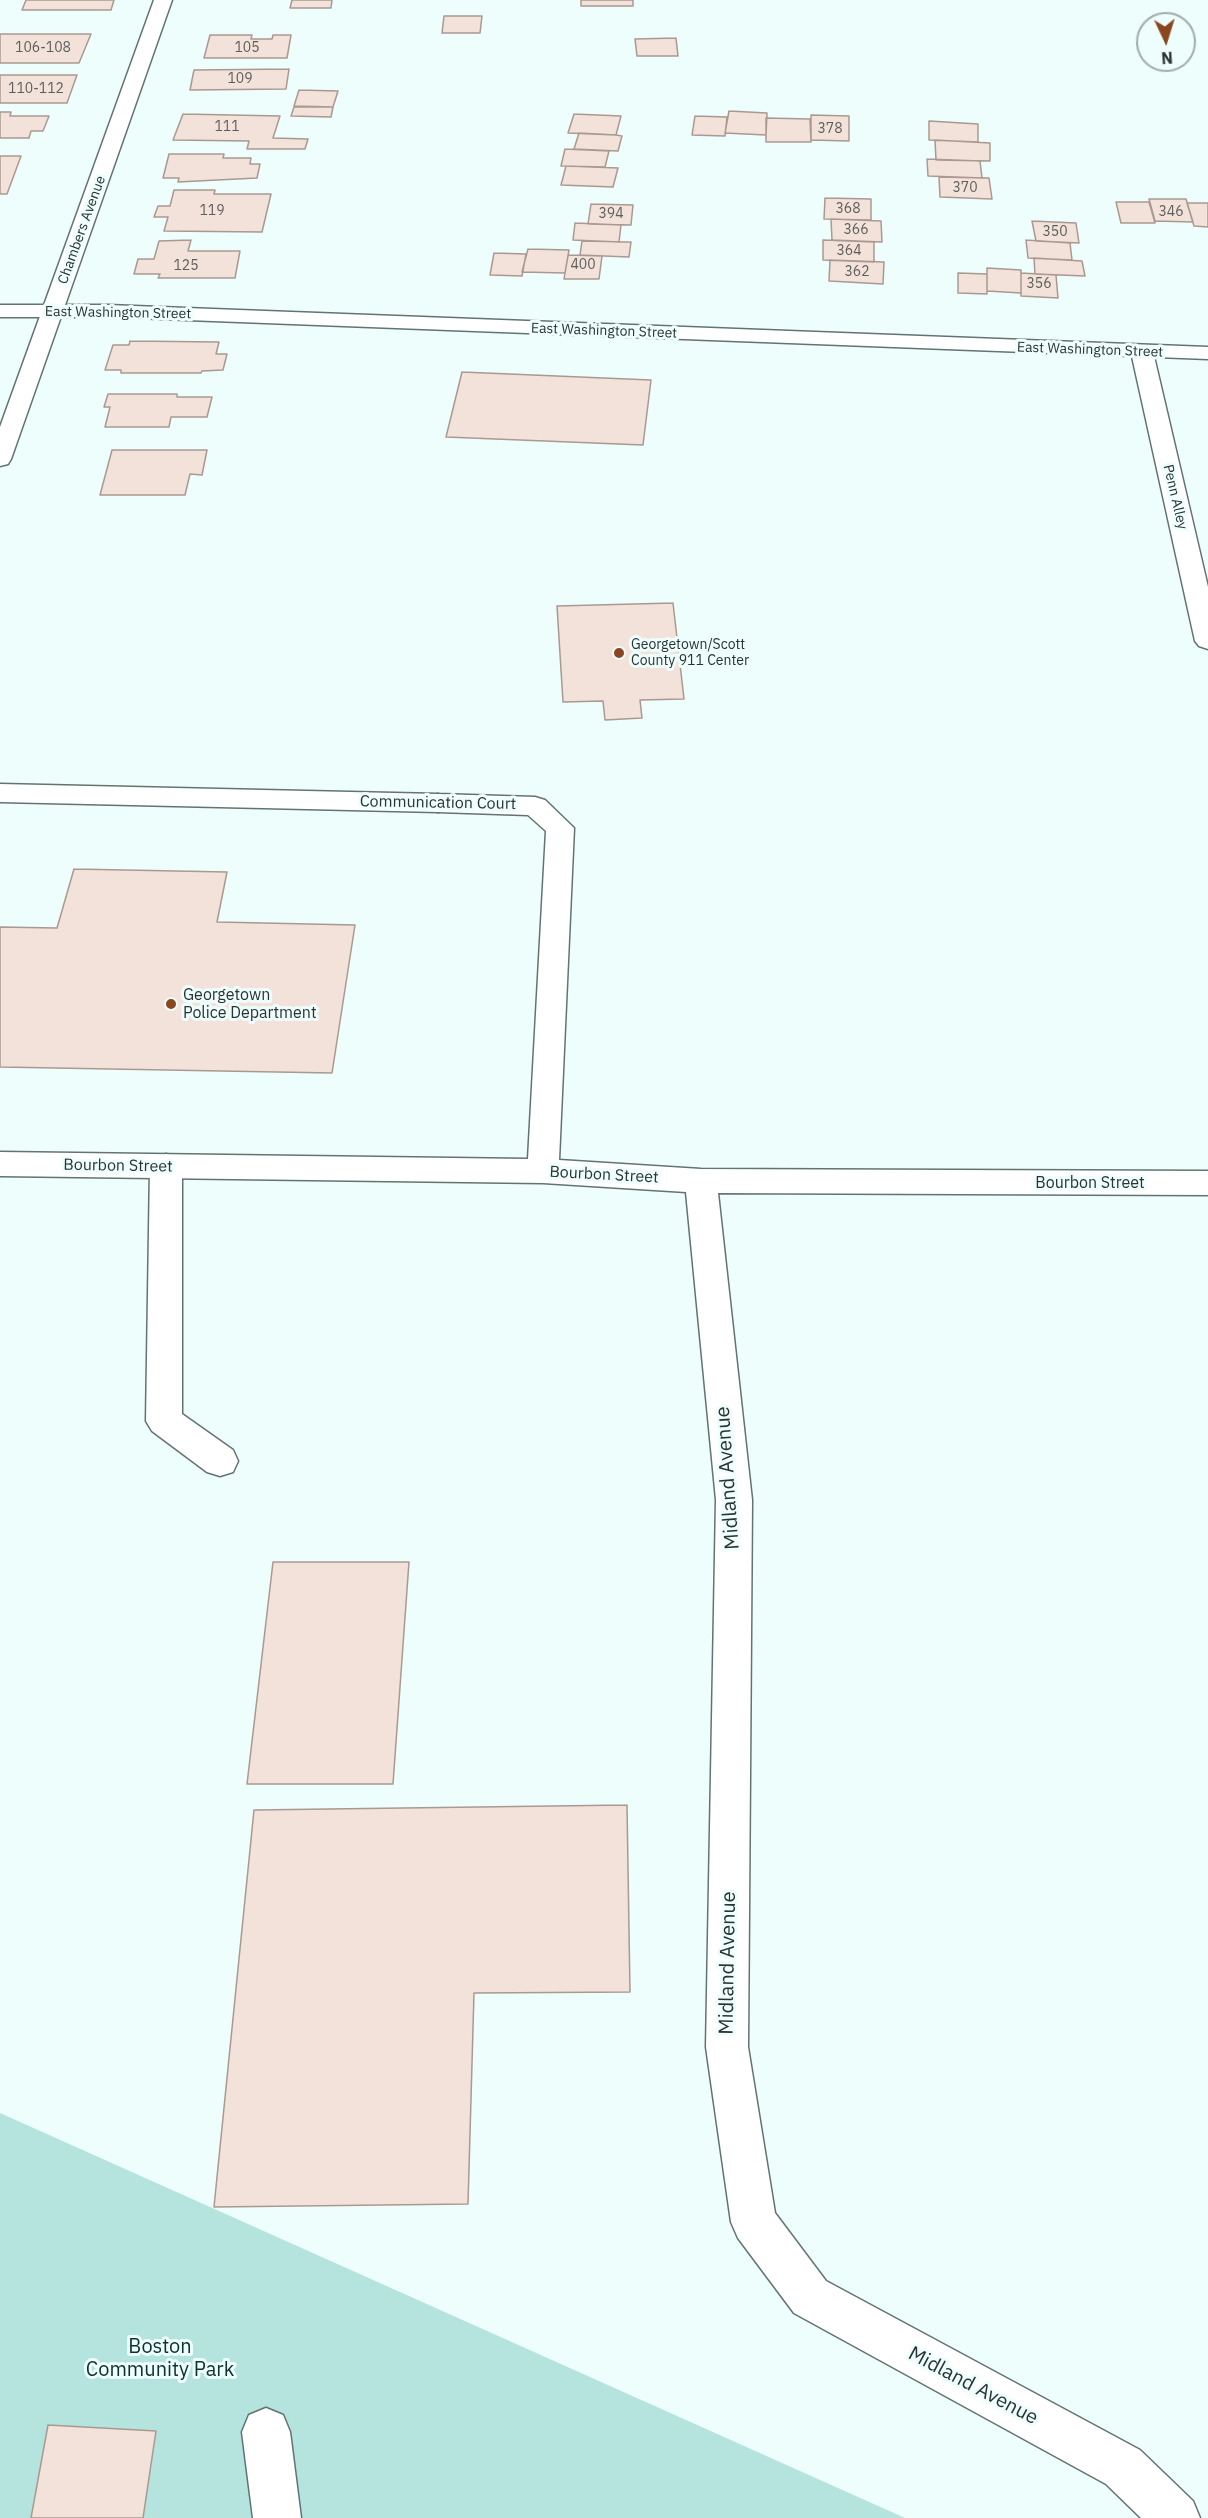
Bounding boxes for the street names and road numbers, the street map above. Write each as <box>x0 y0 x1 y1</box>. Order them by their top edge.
street label: Chambers Avenue <box>55 173 109 287</box>
street label: East Washington Street <box>45 303 191 323</box>
street label: East Washington Street <box>531 320 677 342</box>
street label: East Washington Street <box>1017 339 1163 361</box>
street label: Penn Alley <box>1159 463 1191 531</box>
street label: Communication Court <box>360 792 516 814</box>
street label: Bourbon Street <box>63 1155 173 1177</box>
street label: Bourbon Street <box>549 1163 659 1187</box>
street label: Bourbon Street <box>1035 1173 1145 1193</box>
street label: Midland Avenue <box>711 1406 745 1550</box>
street label: Midland Avenue <box>715 1891 741 2035</box>
street label: Midland Avenue <box>904 2342 1042 2430</box>

